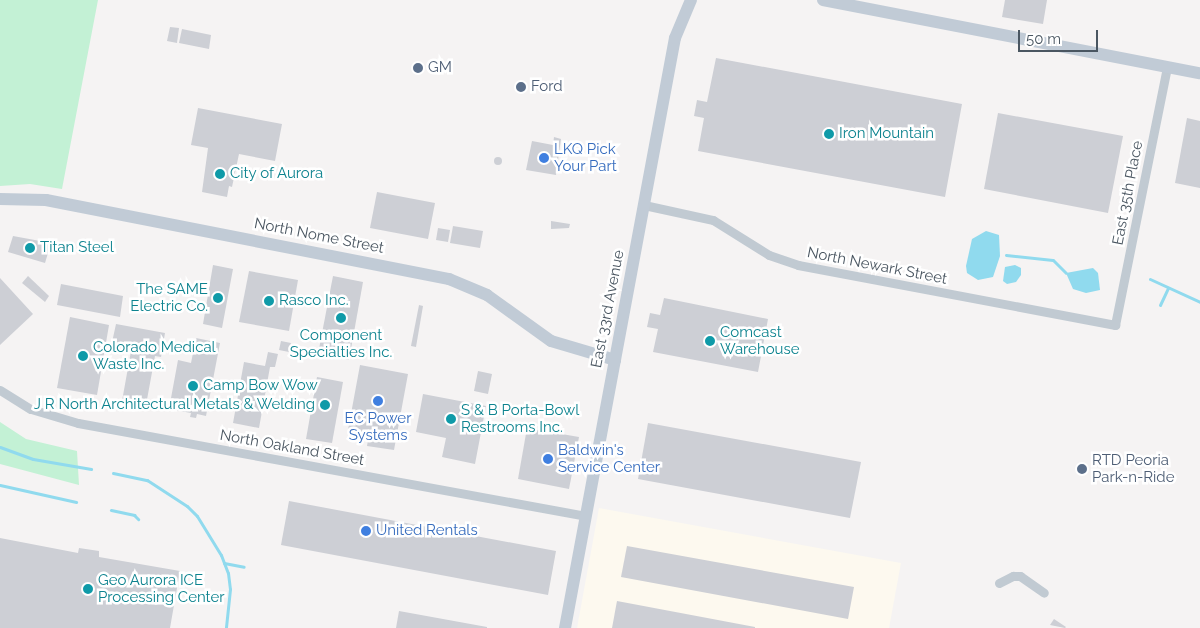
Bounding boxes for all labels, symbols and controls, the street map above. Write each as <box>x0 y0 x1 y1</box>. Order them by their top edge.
scale bar <box>1020 20 1100 52</box>
text: 50 m <box>1026 30 1061 48</box>
place label: GM <box>428 59 452 77</box>
marker: GM <box>412 62 424 74</box>
place label: Ford <box>531 78 563 96</box>
marker: Ford <box>515 81 527 93</box>
place label: Iron Mountain <box>839 125 934 143</box>
marker: Iron Mountain <box>823 128 835 140</box>
street label: East 35th Place <box>1109 139 1147 247</box>
place label: LKQ Pick Your Part <box>554 140 617 175</box>
marker: LKQ Pick Your Part <box>538 152 550 164</box>
place label: City of Aurora <box>230 165 324 183</box>
marker: City of Aurora <box>214 168 226 180</box>
street label: North Nome Street <box>253 215 385 257</box>
place label: Titan Steel <box>40 239 114 257</box>
marker: Titan Steel <box>24 242 36 254</box>
street label: North Newark Street <box>806 244 948 288</box>
street label: East 33rd Avenue <box>588 248 628 370</box>
place label: The SAME Electric Co. <box>130 280 208 315</box>
marker: The SAME Electric Co. <box>212 292 224 304</box>
place label: Rasco Inc. <box>279 292 349 310</box>
marker: Rasco Inc. <box>263 295 275 307</box>
marker: Component Specialties Inc. <box>335 312 347 324</box>
place label: Comcast Warehouse <box>720 323 800 358</box>
place label: Component Specialties Inc. <box>290 326 392 361</box>
marker: Comcast Warehouse <box>704 335 716 347</box>
place label: Colorado Medical Waste Inc. <box>93 338 216 373</box>
marker: Colorado Medical Waste Inc. <box>77 350 89 362</box>
place label: Camp Bow Wow <box>203 377 319 395</box>
marker: Camp Bow Wow <box>187 380 199 392</box>
marker: EC Power Systems <box>372 395 384 407</box>
place label: J R North Architectural Metals & Welding <box>32 396 315 414</box>
marker: J R North Architectural Metals & Welding <box>319 399 331 411</box>
place label: S & B Porta-Bowl Restrooms Inc. <box>461 401 579 436</box>
place label: EC Power Systems <box>345 409 411 444</box>
marker: S & B Porta-Bowl Restrooms Inc. <box>445 413 457 425</box>
street label: North Oakland Street <box>218 426 366 470</box>
place label: Baldwin's Service Center <box>558 441 660 476</box>
place label: RTD Peoria Park-n-Ride <box>1092 451 1174 486</box>
marker: Baldwin's Service Center <box>542 453 554 465</box>
marker: RTD Peoria Park-n-Ride <box>1076 463 1088 475</box>
place label: United Rentals <box>376 522 478 540</box>
marker: United Rentals <box>360 525 372 537</box>
place label: Geo Aurora ICE Processing Center <box>98 571 225 606</box>
marker: Geo Aurora ICE Processing Center <box>82 583 94 595</box>

